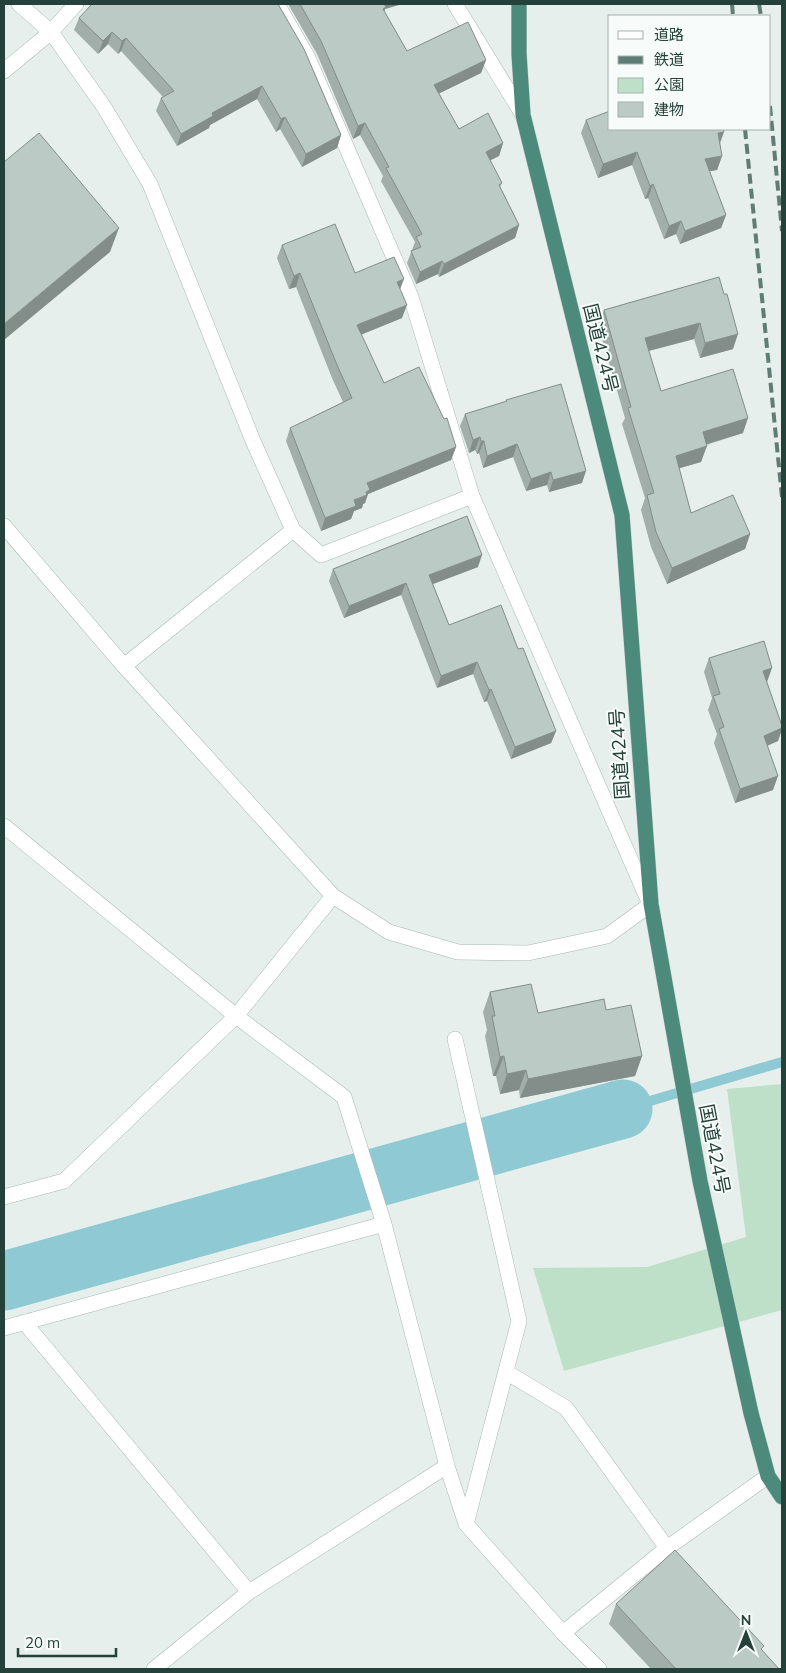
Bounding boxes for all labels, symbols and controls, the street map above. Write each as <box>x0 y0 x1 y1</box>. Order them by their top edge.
legend <box>608 15 771 130</box>
text: 道路 <box>654 25 684 44</box>
text: 鉄道 <box>654 50 684 69</box>
text: 公園 <box>654 75 684 94</box>
text: 建物 <box>654 100 684 119</box>
street label: 国道424号 <box>578 301 624 395</box>
street label: 国道424号 <box>604 708 634 800</box>
street label: 国道424号 <box>695 1102 735 1196</box>
north arrow <box>721 1608 771 1658</box>
text: N <box>741 1611 751 1629</box>
scale bar <box>18 1626 115 1658</box>
text: 20 m <box>25 1633 60 1652</box>

